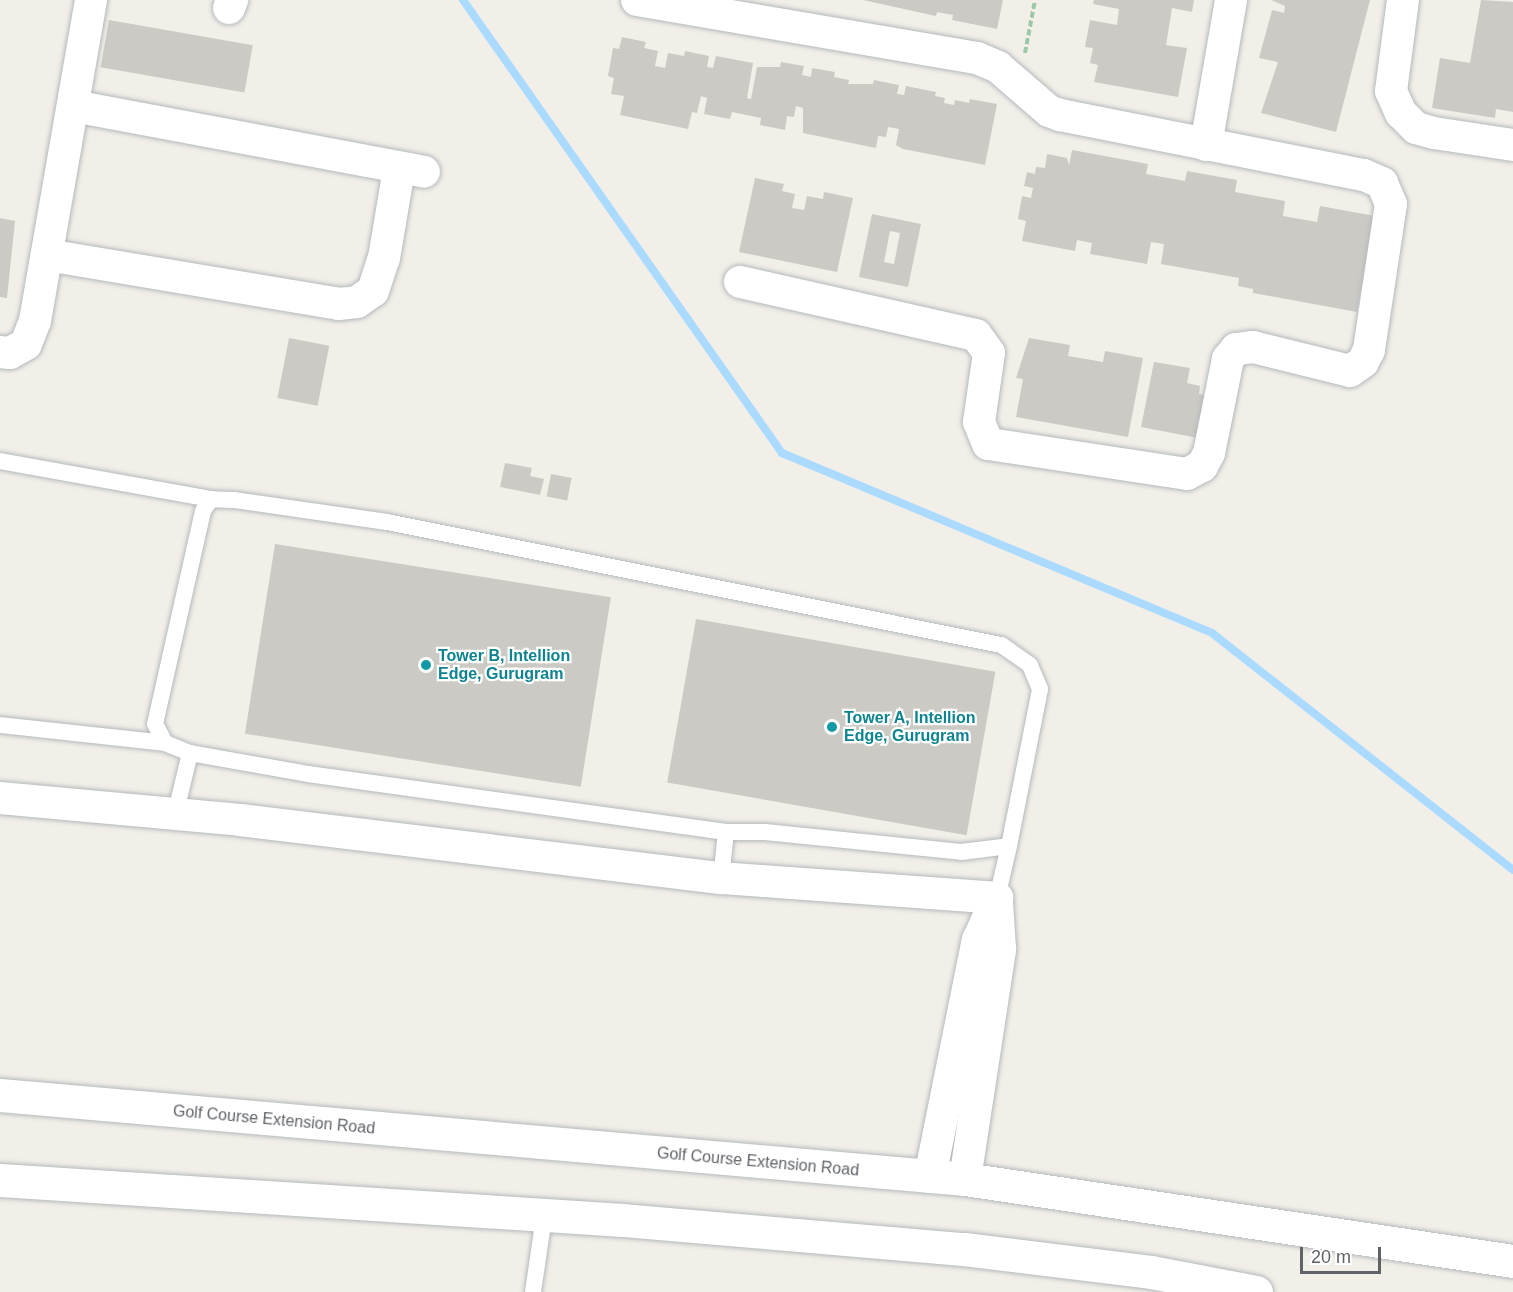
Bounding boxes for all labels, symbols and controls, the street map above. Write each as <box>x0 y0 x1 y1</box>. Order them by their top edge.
place label: Tower B, Intellion Edge, Gurugram <box>438 646 570 684</box>
marker: Tower B, Intellion Edge, Gurugram <box>419 658 433 672</box>
place label: Tower A, Intellion Edge, Gurugram <box>844 708 976 746</box>
marker: Tower A, Intellion Edge, Gurugram <box>825 720 839 734</box>
street label: Golf Course Extension Road <box>172 1102 376 1138</box>
street label: Golf Course Extension Road <box>656 1144 860 1180</box>
scale bar <box>1303 1235 1384 1273</box>
text: 20 m <box>1311 1247 1351 1267</box>

